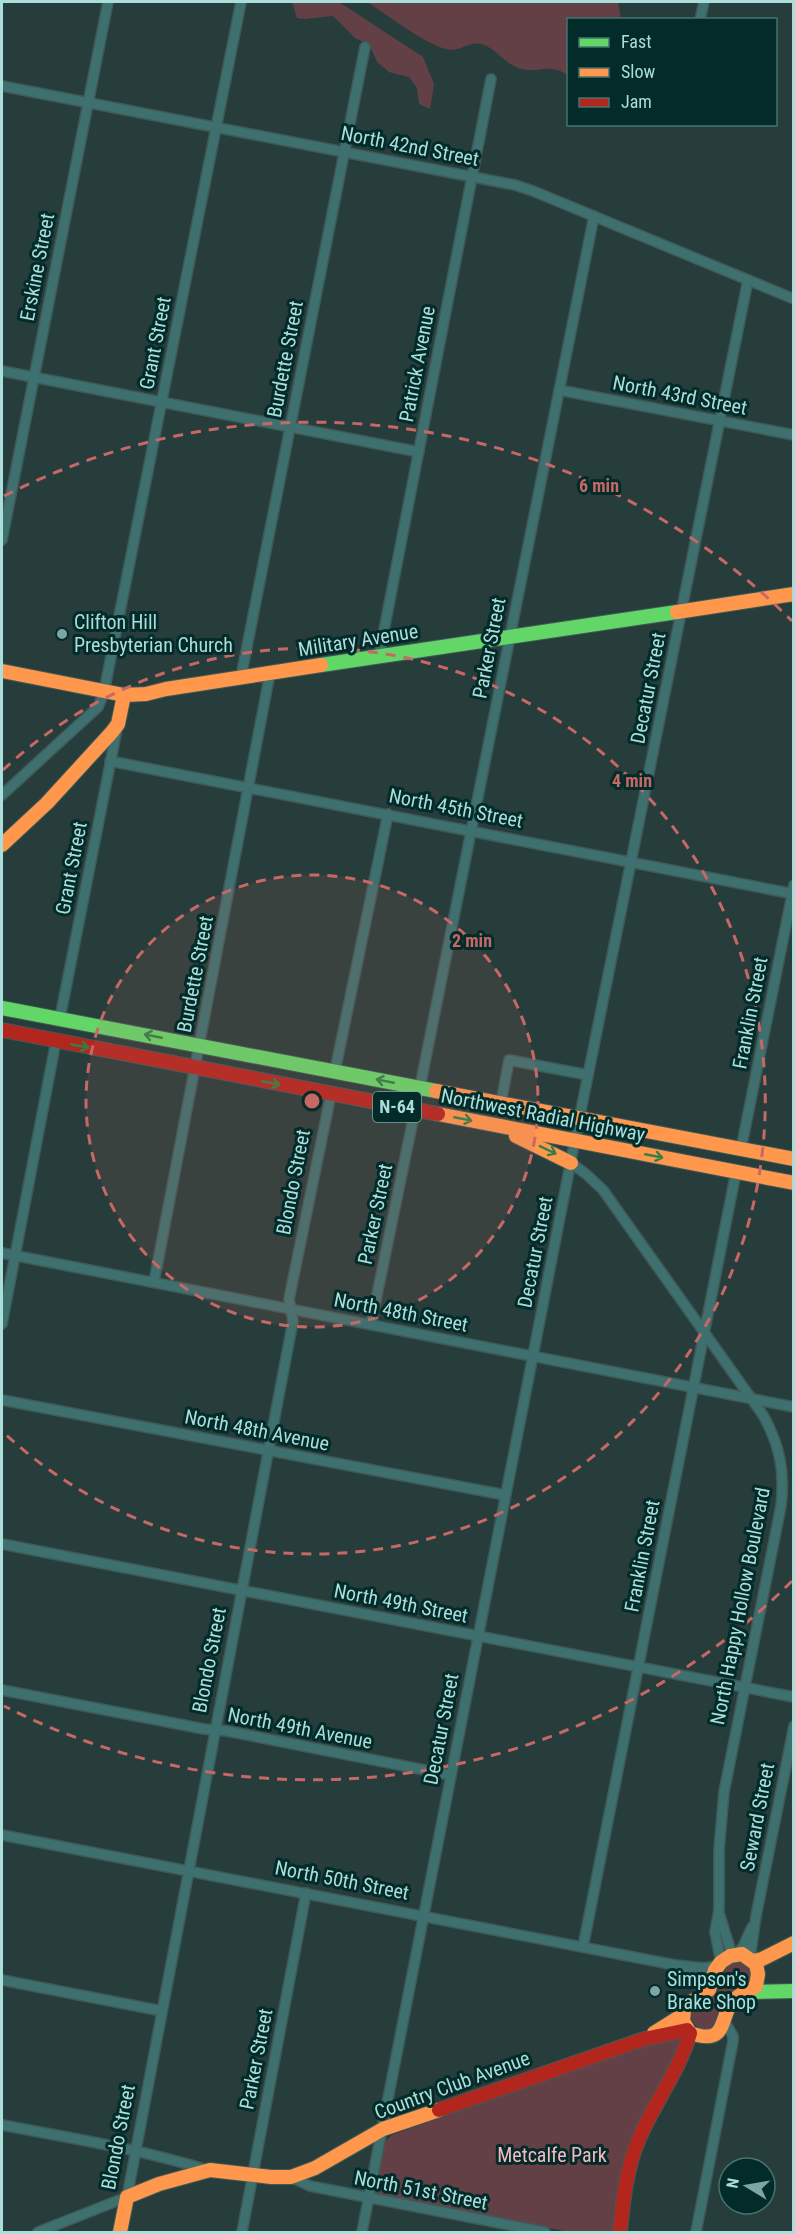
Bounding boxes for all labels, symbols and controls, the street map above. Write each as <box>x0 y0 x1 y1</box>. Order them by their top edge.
legend <box>567 18 777 126</box>
text: Fast <box>621 31 652 52</box>
text: Slow <box>621 61 656 82</box>
text: Jam <box>621 91 652 112</box>
street label: North 42nd Street <box>339 121 481 171</box>
street label: Erskine Street <box>15 211 59 323</box>
street label: Grant Street <box>134 294 176 392</box>
street label: Burdette Street <box>262 298 308 419</box>
street label: Patrick Avenue <box>394 304 440 424</box>
street label: North 43rd Street <box>611 370 749 420</box>
text: 6 min <box>579 475 619 496</box>
street label: Parker Street <box>467 595 511 701</box>
place label: Clifton Hill Presbyterian Church <box>74 610 233 657</box>
street label: Military Avenue <box>296 619 420 661</box>
marker: Clifton Hill Presbyterian Church <box>55 627 69 641</box>
street label: Decatur Street <box>625 630 671 746</box>
text: 4 min <box>612 770 652 791</box>
street label: North 45th Street <box>387 783 525 833</box>
street label: Grant Street <box>50 819 92 917</box>
street label: Burdette Street <box>172 913 218 1034</box>
text: 2 min <box>452 930 492 951</box>
street label: Franklin Street <box>727 955 773 1071</box>
one-way arrow <box>143 1030 163 1041</box>
one-way arrow <box>69 1041 89 1052</box>
one-way arrow <box>376 1075 396 1086</box>
one-way arrow <box>261 1078 280 1089</box>
street label: Northwest Radial Highway <box>439 1083 647 1147</box>
centre of rings <box>302 1091 322 1111</box>
road number: N-64 <box>373 1092 421 1122</box>
one-way arrow <box>452 1114 472 1125</box>
street label: Blondo Street <box>271 1127 315 1237</box>
one-way arrow <box>538 1145 556 1156</box>
one-way arrow <box>644 1151 663 1162</box>
street label: Parker Street <box>353 1161 397 1267</box>
street label: Decatur Street <box>512 1194 558 1310</box>
street label: North 48th Street <box>332 1287 470 1337</box>
street label: North 48th Avenue <box>183 1404 331 1456</box>
street label: North Happy Hollow Boulevard <box>705 1485 775 1727</box>
street label: Franklin Street <box>619 1498 665 1614</box>
street label: North 49th Street <box>332 1578 470 1628</box>
street label: Blondo Street <box>187 1605 231 1715</box>
street label: Decatur Street <box>418 1671 464 1787</box>
street label: North 49th Avenue <box>226 1702 374 1754</box>
street label: Seward Street <box>735 1761 779 1873</box>
street label: North 50th Street <box>273 1855 411 1905</box>
place label: Simpson's Brake Shop <box>667 1967 756 2014</box>
marker: Simpson's Brake Shop <box>648 1984 662 1998</box>
street label: Parker Street <box>234 2006 278 2112</box>
street label: Country Club Avenue <box>371 2046 533 2124</box>
street label: Blondo Street <box>96 2082 140 2192</box>
park label: Metcalfe Park <box>497 2143 607 2167</box>
north arrow <box>717 2156 777 2216</box>
street label: North 51st Street <box>352 2165 490 2215</box>
text: N <box>723 2177 743 2190</box>

